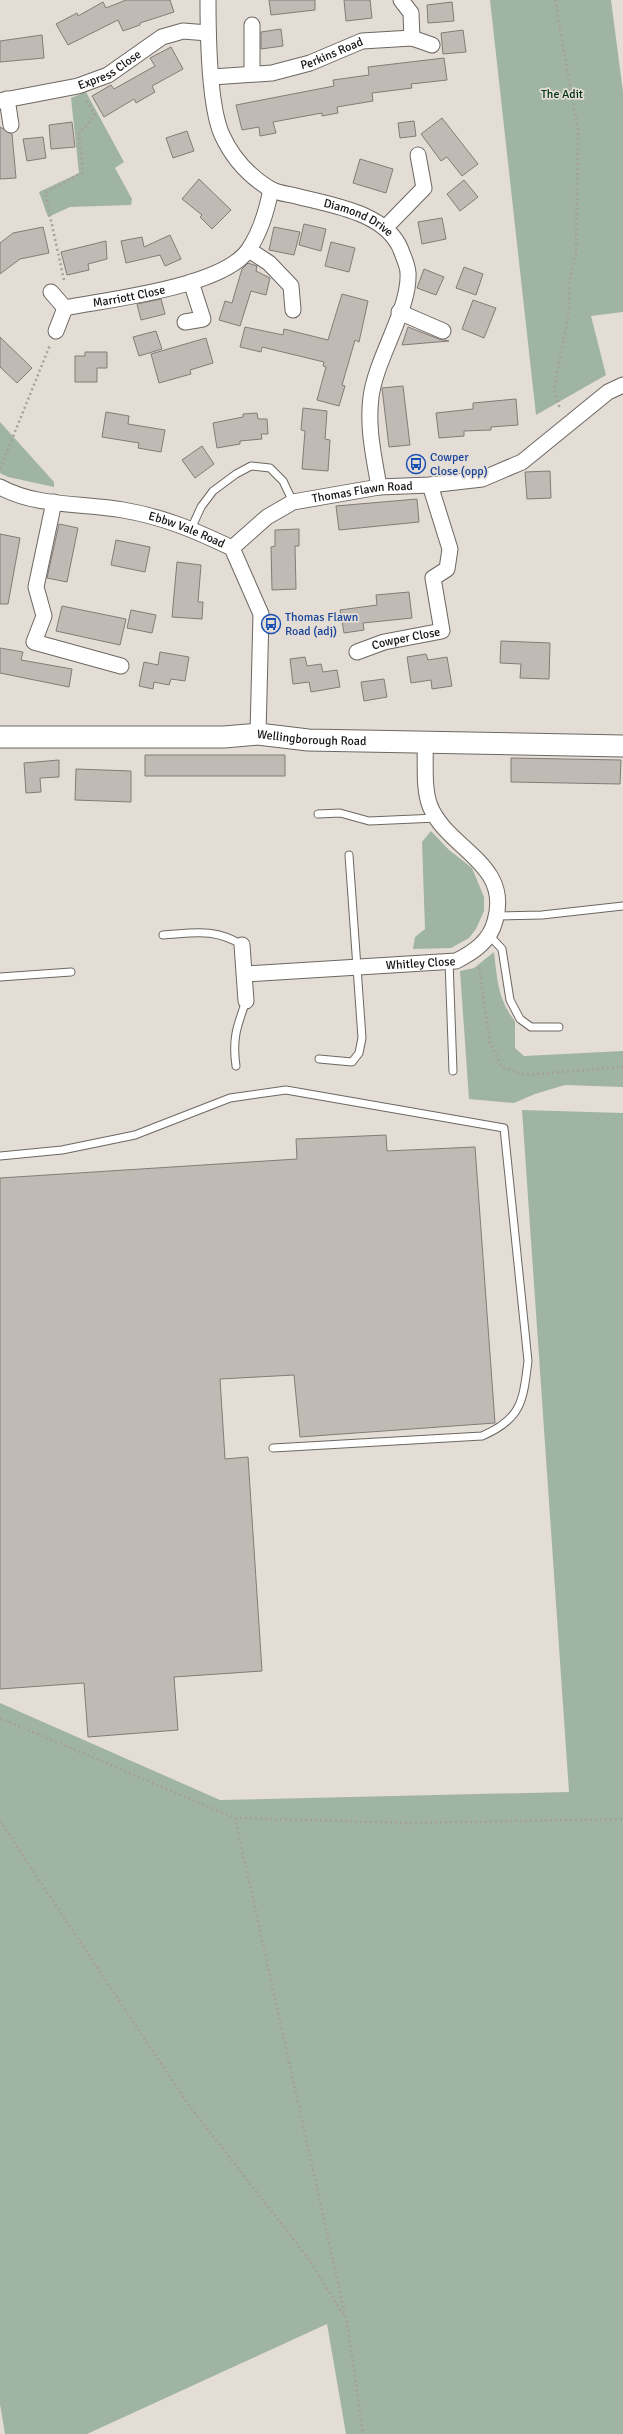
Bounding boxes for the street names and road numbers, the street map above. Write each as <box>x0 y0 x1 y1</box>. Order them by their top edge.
street label: Perkins Road <box>299 34 365 73</box>
street label: Express Close <box>76 47 144 93</box>
street label: Diamond Drive <box>322 196 396 240</box>
street label: Marriott Close <box>92 282 167 311</box>
street label: Thomas Flawn Road <box>311 479 413 507</box>
street label: Ebbw Vale Road <box>147 509 227 552</box>
street label: Cowper Close <box>370 624 442 654</box>
street label: Wellingborough Road <box>256 727 366 749</box>
street label: Whitley Close <box>385 954 456 973</box>

